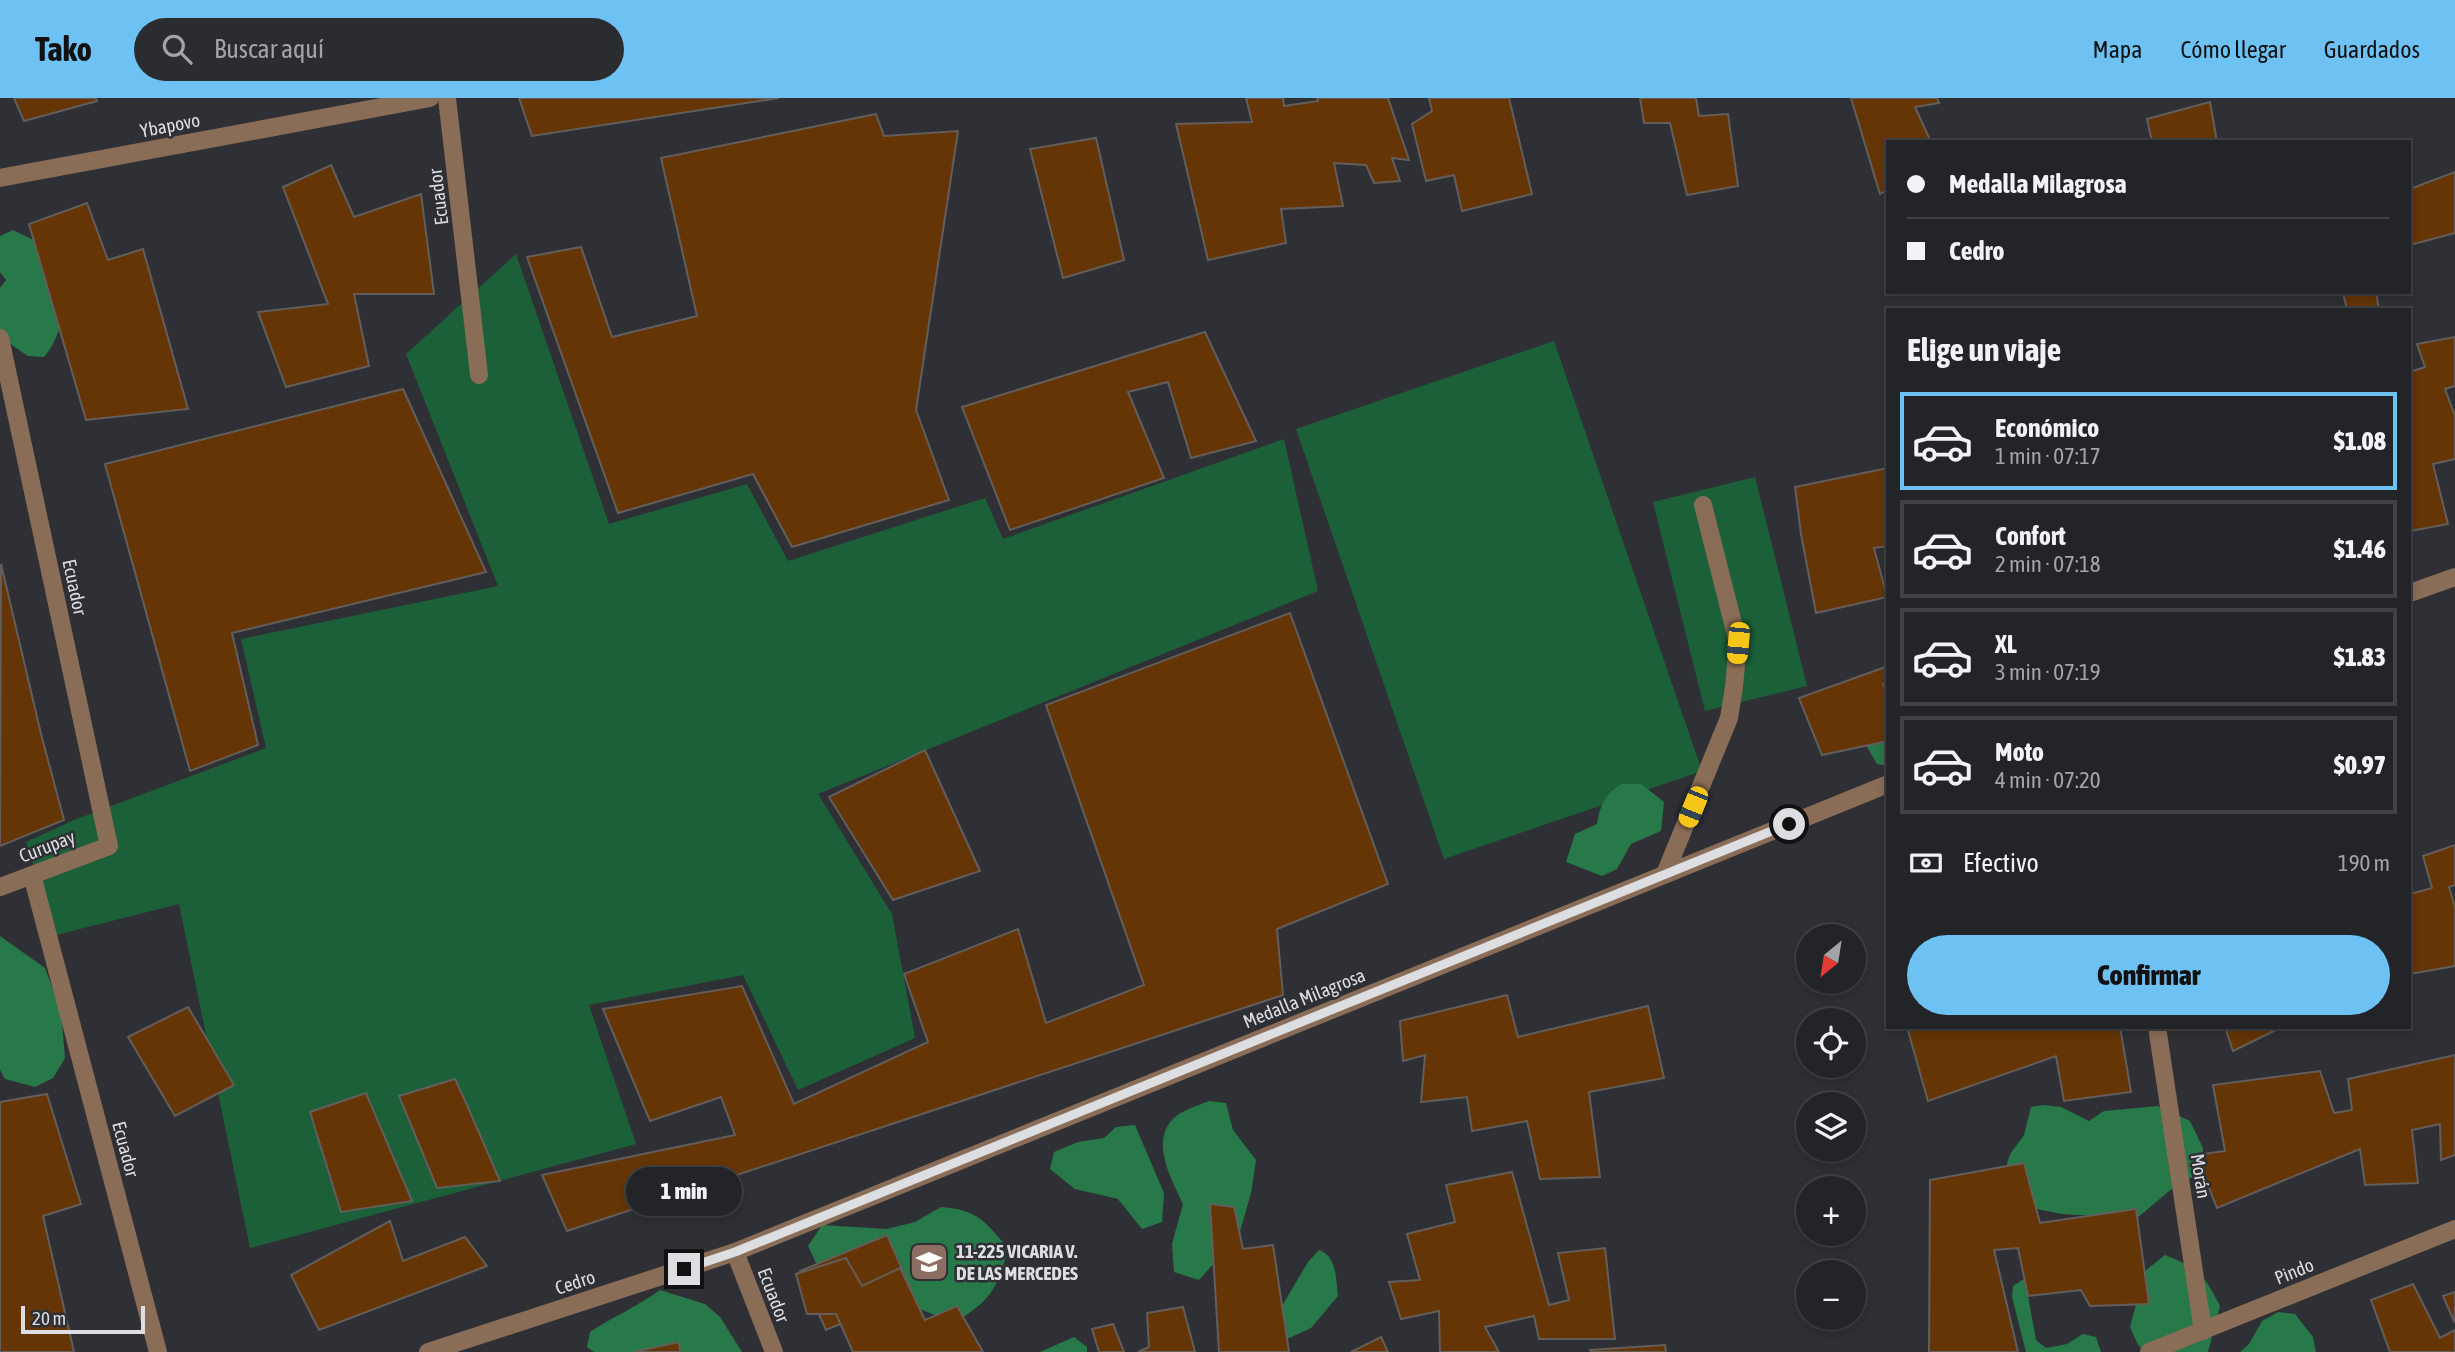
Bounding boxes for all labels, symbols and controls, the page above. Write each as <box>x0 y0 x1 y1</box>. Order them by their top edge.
search box <box>134 18 624 81</box>
text: Tako <box>35 30 92 68</box>
icon: search <box>158 30 196 68</box>
text: Buscar aquí <box>214 34 324 64</box>
text: Mapa <box>2093 36 2142 63</box>
text: Cómo llegar <box>2180 36 2286 63</box>
text: Guardados <box>2324 36 2420 63</box>
street label: Ybapovo <box>138 108 202 142</box>
street label: Ecuador <box>424 167 452 226</box>
text: Medalla Milagrosa <box>1949 169 2127 199</box>
text: Cedro <box>1949 236 2005 266</box>
text: Elige un viaje <box>1907 331 2061 368</box>
icon: car <box>1911 410 1974 473</box>
text: Económico <box>1995 413 2099 443</box>
text: $1.08 <box>2334 426 2386 456</box>
text: 1 min · 07:17 <box>1995 443 2101 469</box>
icon: car <box>1911 518 1974 581</box>
text: Confort <box>1995 521 2066 551</box>
text: $1.46 <box>2334 534 2386 564</box>
text: 2 min · 07:18 <box>1995 551 2101 577</box>
street label: Ecuador <box>58 557 92 617</box>
car <box>1726 621 1751 665</box>
icon: car <box>1911 626 1974 689</box>
text: XL <box>1995 629 2017 659</box>
text: $1.83 <box>2334 642 2386 672</box>
text: 3 min · 07:19 <box>1995 659 2101 685</box>
icon: car <box>1911 734 1974 797</box>
text: Moto <box>1995 737 2044 767</box>
text: $0.97 <box>2334 750 2386 780</box>
text: 4 min · 07:20 <box>1995 767 2101 793</box>
car <box>1676 784 1711 830</box>
route start <box>1773 808 1805 840</box>
street label: Curupay <box>16 825 78 867</box>
icon: cash <box>1907 844 1945 882</box>
text: Efectivo <box>1963 848 2039 878</box>
text: 190 m <box>2338 850 2390 876</box>
north arrow <box>1796 924 1866 994</box>
map controls <box>1796 924 1866 1330</box>
button: Confirmar <box>1907 935 2390 1015</box>
street label: Medalla Milagrosa <box>1240 963 1368 1033</box>
button: locate <box>1796 1008 1866 1078</box>
button: layers <box>1796 1092 1866 1162</box>
street label: Ecuador <box>108 1119 144 1180</box>
street label: Morán <box>2187 1152 2215 1200</box>
callout: 1 min <box>626 1168 742 1216</box>
button: + <box>1796 1176 1866 1246</box>
text: 1 min <box>661 1178 707 1204</box>
place label: 11-225 VICARIA V. DE LAS MERCEDES <box>956 1240 1078 1284</box>
school or university icon: 11-225 VICARIA V. DE LAS MERCEDES <box>908 1241 950 1283</box>
route end <box>668 1253 700 1285</box>
street label: Pindo <box>2271 1253 2317 1289</box>
button: − <box>1796 1260 1866 1330</box>
street label: Cedro <box>552 1265 598 1299</box>
street label: Ecuador <box>754 1265 795 1326</box>
scale bar <box>21 1303 145 1335</box>
text: 20 m <box>32 1307 66 1329</box>

